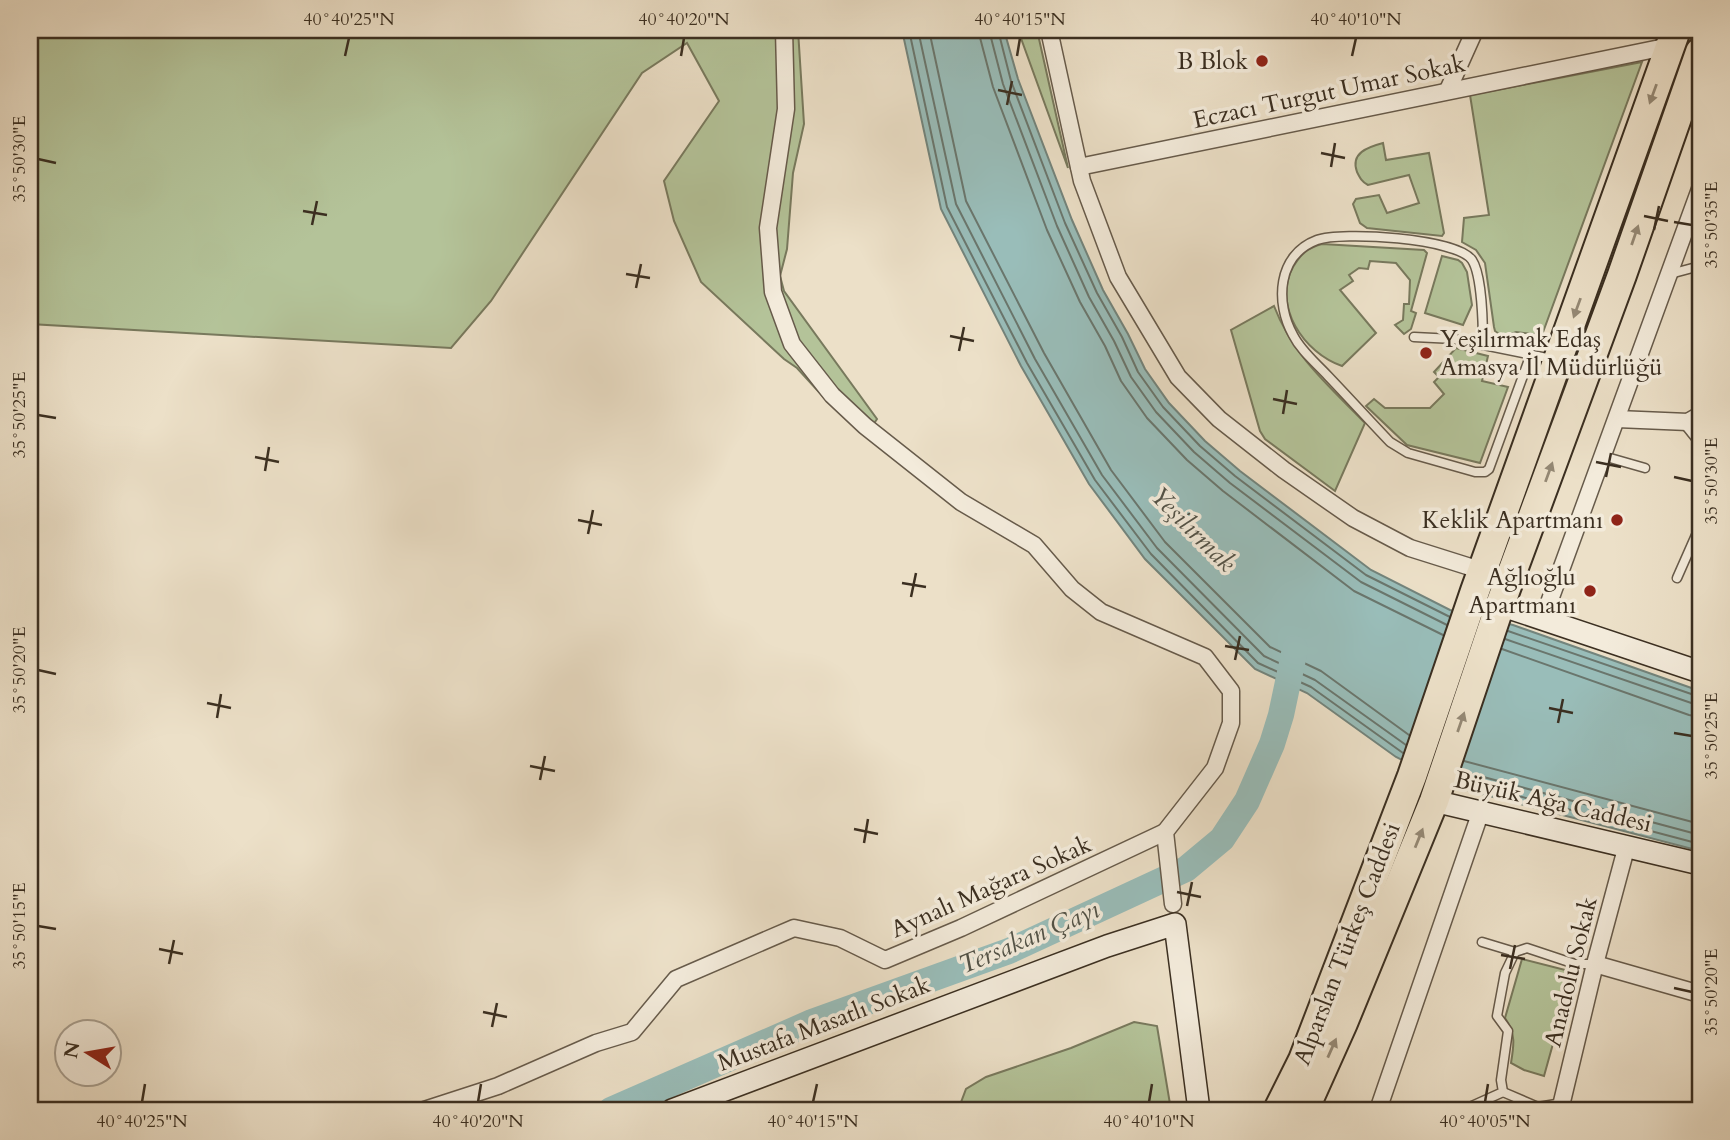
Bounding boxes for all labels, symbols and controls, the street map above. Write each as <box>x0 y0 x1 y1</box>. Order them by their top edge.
text: 40°40'25"N <box>303 7 395 32</box>
text: 40°40'20"N <box>638 7 730 32</box>
text: 40°40'15"N <box>974 7 1066 32</box>
text: 40°40'10"N <box>1310 7 1402 32</box>
place label: B Blok <box>1177 45 1248 78</box>
street label: Eczacı Turgut Umar Sokak <box>1190 47 1468 137</box>
marker: B Blok <box>1254 53 1270 69</box>
one-way arrow <box>1647 84 1658 105</box>
text: 35°50'30"E <box>7 115 32 203</box>
text: 35°50'35"E <box>1699 181 1724 269</box>
one-way arrow <box>1630 225 1641 246</box>
one-way arrow <box>1571 298 1582 319</box>
place label: Yeşilırmak Edaş Amasya İl Müdürlüğü <box>1440 323 1662 384</box>
marker: Yeşilırmak Edaş Amasya İl Müdürlüğü <box>1418 345 1434 361</box>
text: 35°50'25"E <box>7 371 32 459</box>
text: 35°50'30"E <box>1699 437 1724 525</box>
one-way arrow <box>1544 462 1555 483</box>
water label: Yeşilırmak <box>1142 478 1244 580</box>
place label: Keklik Apartmanı <box>1422 504 1603 537</box>
marker: Keklik Apartmanı <box>1609 512 1625 528</box>
place label: Ağlıoğlu Apartmanı <box>1468 561 1576 622</box>
marker: Ağlıoğlu Apartmanı <box>1582 583 1598 599</box>
text: 35°50'20"E <box>7 626 32 714</box>
text: 35°50'25"E <box>1699 692 1724 780</box>
one-way arrow <box>1456 712 1467 733</box>
street label: Büyük Ağa Caddesi <box>1451 763 1655 841</box>
street label: Alparslan Türkeş Caddesi <box>1285 818 1409 1070</box>
one-way arrow <box>1414 827 1425 848</box>
street label: Aynalı Mağara Sokak <box>885 828 1097 946</box>
text: 35°50'15"E <box>7 882 32 970</box>
water label: Tersakan Çayı <box>953 892 1105 982</box>
street label: Anadolu Sokak <box>1536 893 1606 1051</box>
text: 35°50'20"E <box>1699 948 1724 1036</box>
street label: Mustafa Masatlı Sokak <box>713 968 935 1080</box>
north arrow <box>52 1018 122 1088</box>
one-way arrow <box>1326 1038 1338 1058</box>
text: N <box>58 1039 87 1061</box>
text: 40°40'25"N <box>96 1109 188 1134</box>
text: 40°40'20"N <box>432 1109 524 1134</box>
text: 40°40'15"N <box>767 1109 859 1134</box>
text: 40°40'10"N <box>1103 1109 1195 1134</box>
text: 40°40'05"N <box>1439 1109 1531 1134</box>

